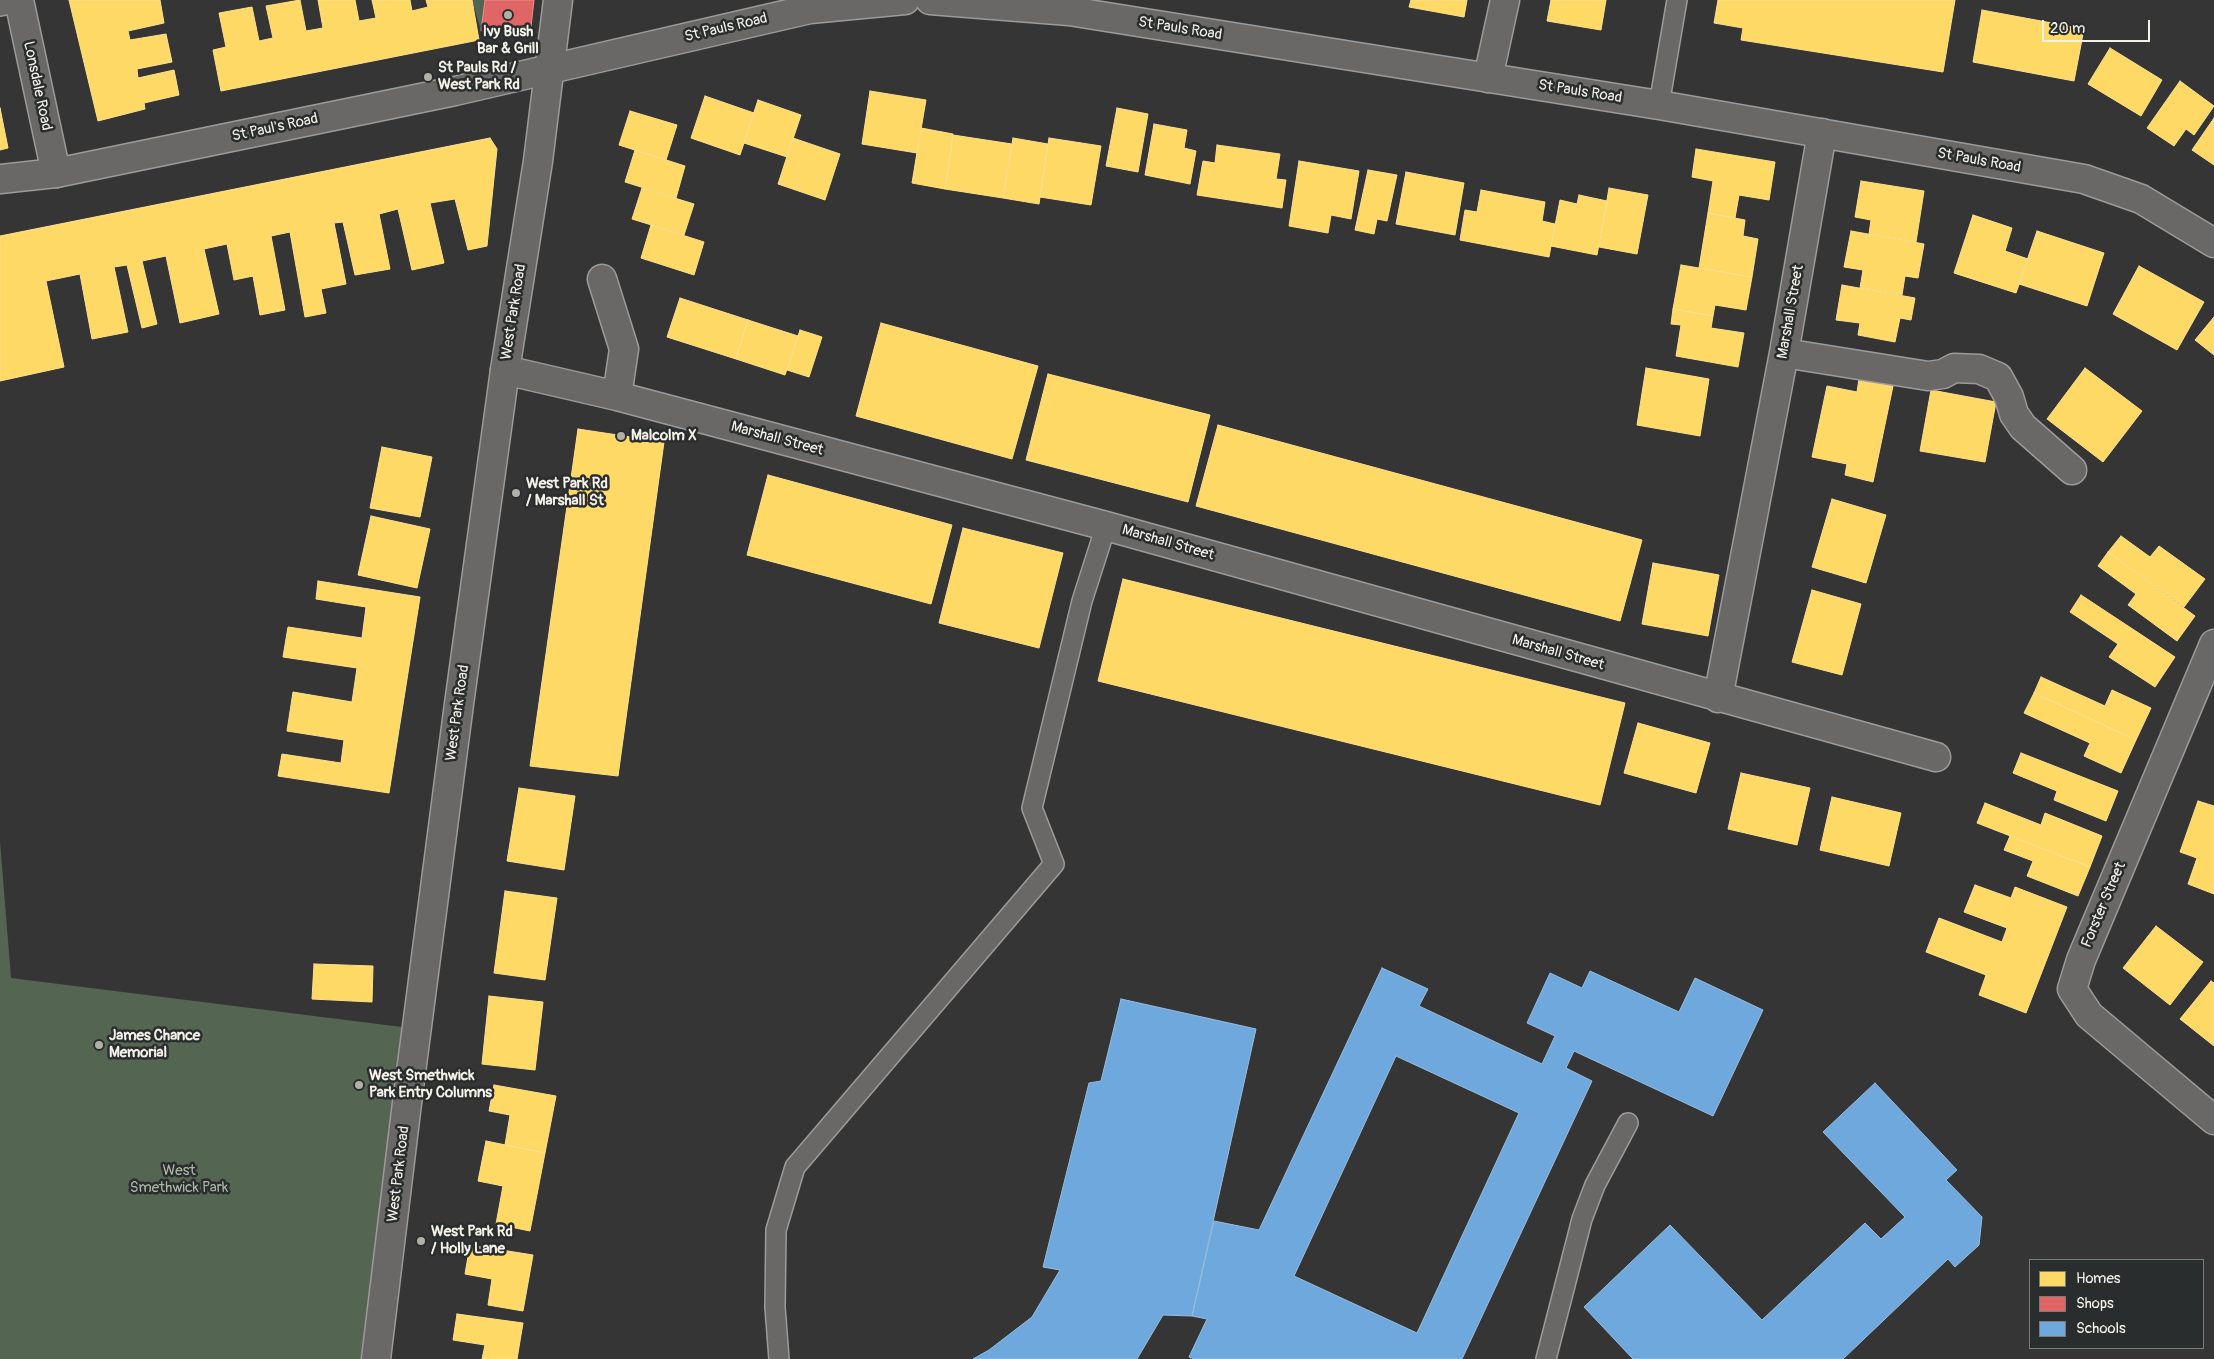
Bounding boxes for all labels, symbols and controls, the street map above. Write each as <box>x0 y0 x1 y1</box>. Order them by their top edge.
marker: Ivy Bush Bar & Grill <box>502 9 514 21</box>
street label: St Pauls Road <box>683 10 769 46</box>
scale bar <box>2044 10 2152 42</box>
street label: St Pauls Road <box>1137 13 1223 45</box>
text: 20 m <box>2050 19 2085 38</box>
place label: Ivy Bush Bar & Grill <box>477 23 539 58</box>
street label: Lonsdale Road <box>19 40 55 132</box>
place label: St Pauls Rd / West Park Rd <box>438 59 520 94</box>
marker: St Pauls Rd / West Park Rd <box>422 71 434 83</box>
street label: St Pauls Road <box>1537 76 1623 108</box>
street label: St Paul's Road <box>230 110 320 146</box>
street label: St Pauls Road <box>1936 145 2022 177</box>
street label: West Park Road <box>498 263 530 361</box>
street label: Marshall Street <box>1774 264 1808 360</box>
street label: Marshall Street <box>729 418 825 460</box>
place label: Malcolm X <box>631 427 697 445</box>
marker: Malcolm X <box>615 430 627 442</box>
place label: West Park Rd / Marshall St <box>526 475 608 510</box>
marker: West Park Rd / Marshall St <box>510 487 522 499</box>
street label: Marshall Street <box>1120 521 1216 565</box>
street label: Marshall Street <box>1510 631 1606 675</box>
street label: West Park Road <box>442 664 474 762</box>
street label: Forster Street <box>2078 860 2130 950</box>
place label: James Chance Memorial <box>109 1027 200 1062</box>
marker: James Chance Memorial <box>93 1039 105 1051</box>
place label: West Smethwick Park Entry Columns <box>369 1067 492 1102</box>
marker: West Smethwick Park Entry Columns <box>353 1079 365 1091</box>
street label: West Park Road <box>384 1125 414 1223</box>
park label: West Smethwick Park <box>130 1162 228 1197</box>
place label: West Park Rd / Holly Lane <box>431 1223 513 1258</box>
marker: West Park Rd / Holly Lane <box>415 1235 427 1247</box>
legend <box>2029 1259 2204 1349</box>
text: Homes <box>2076 1269 2121 1288</box>
text: Shops <box>2076 1294 2114 1313</box>
text: Schools <box>2076 1319 2126 1338</box>

